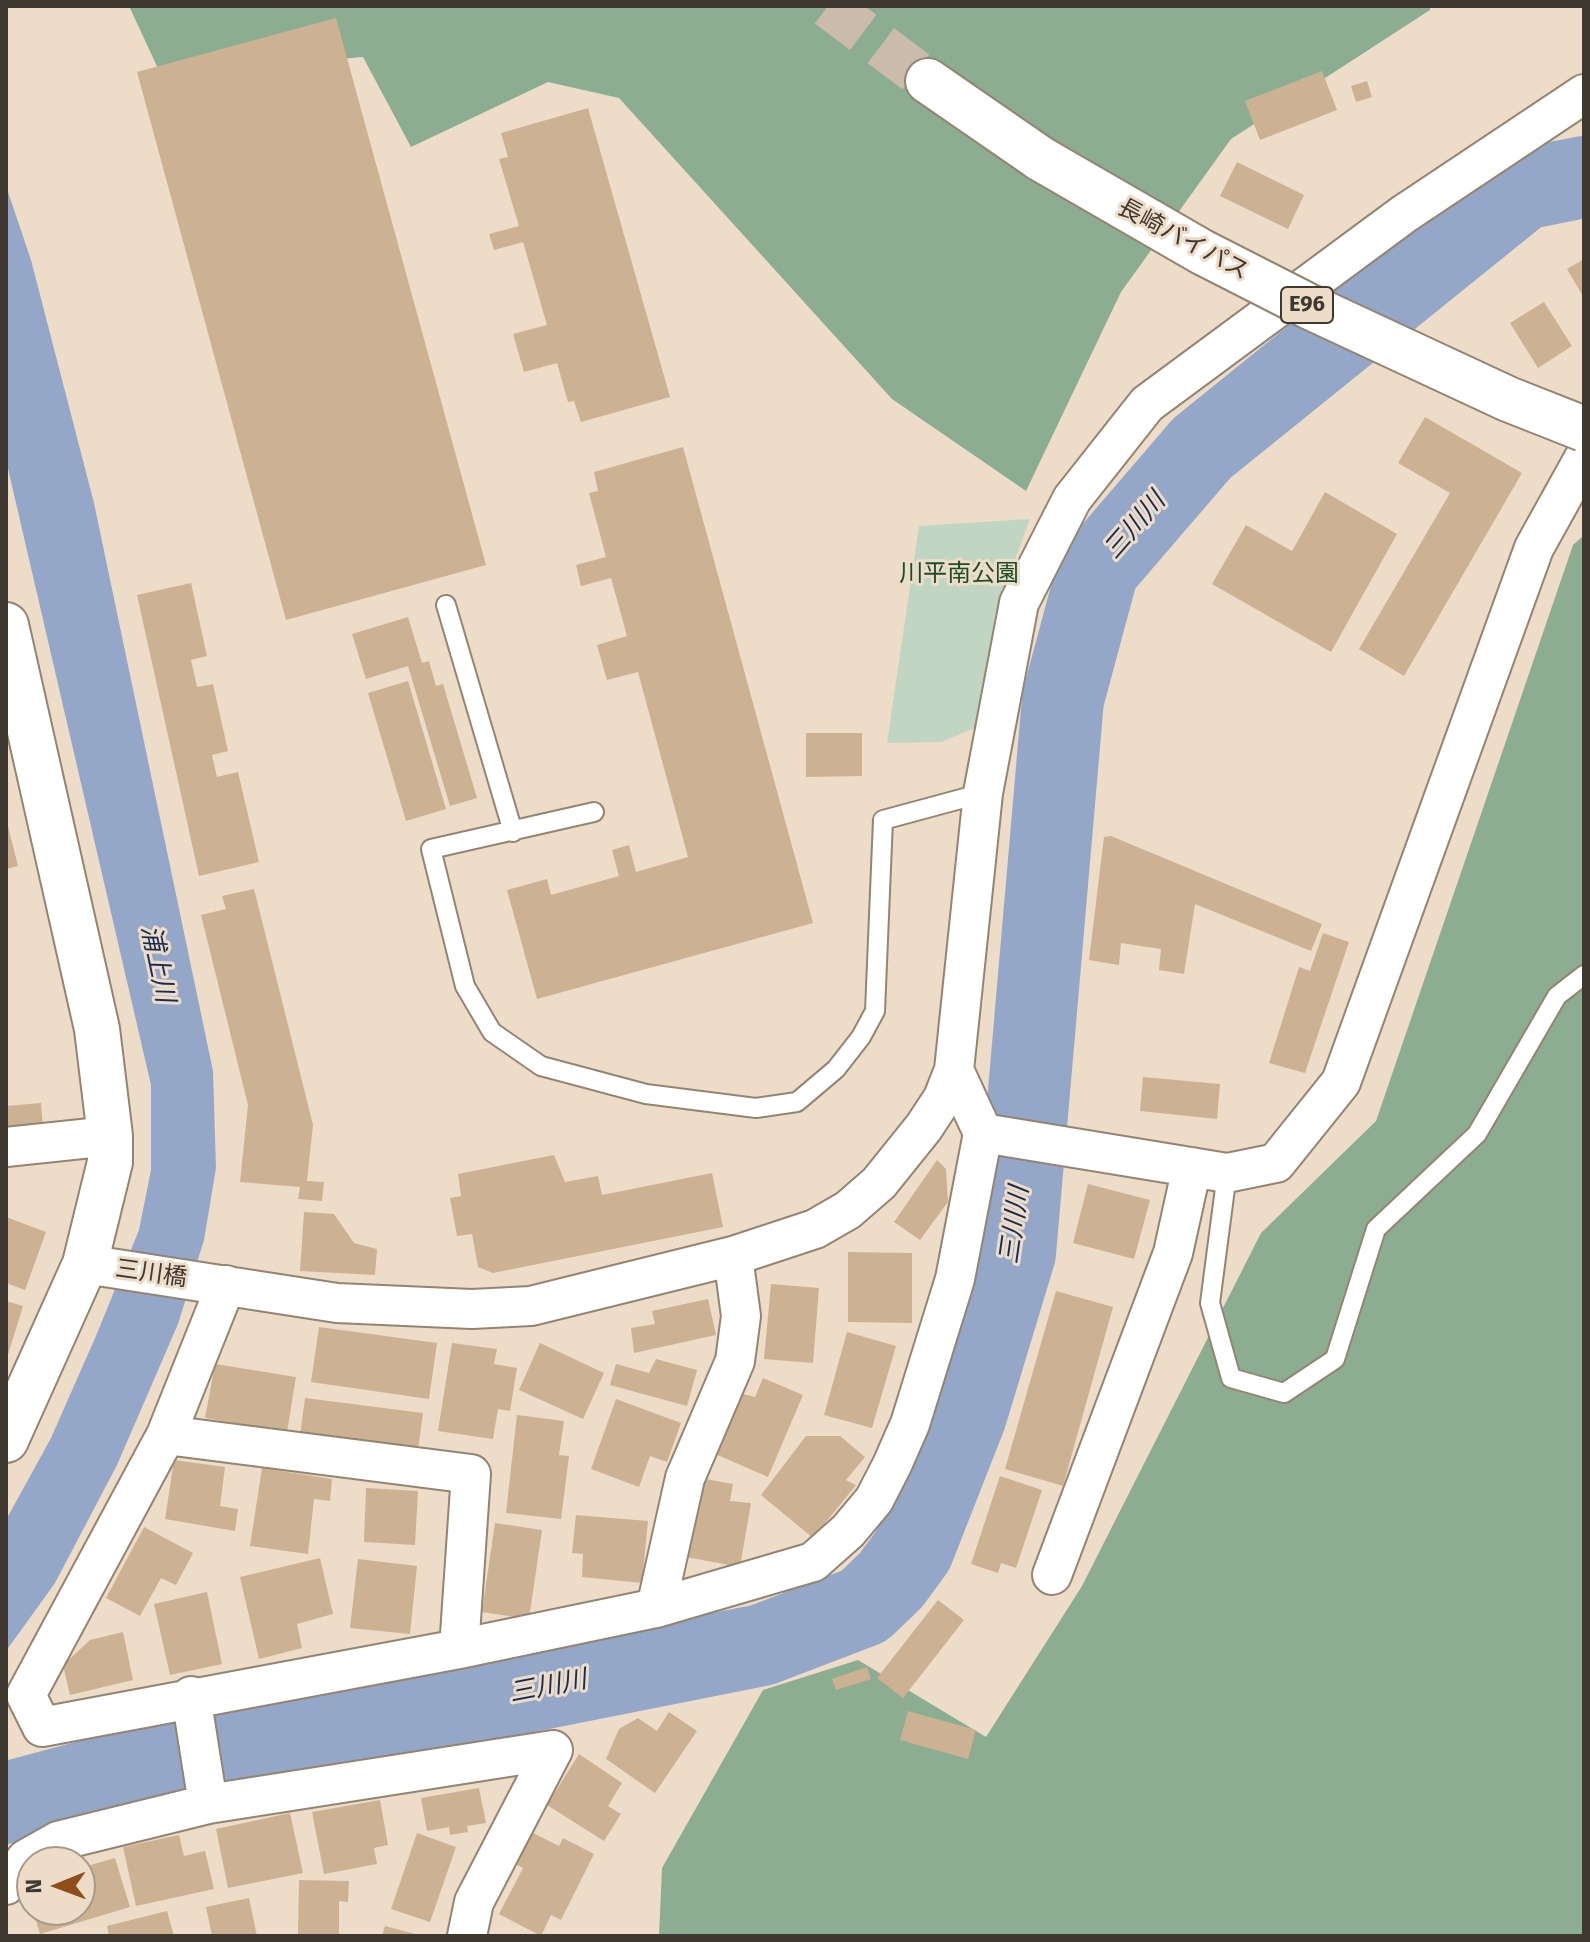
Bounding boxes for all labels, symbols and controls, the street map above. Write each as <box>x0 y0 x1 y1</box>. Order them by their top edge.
street label: 長崎バイパス <box>1113 193 1253 287</box>
road number: E96 <box>1281 287 1333 323</box>
water label: 三川川 <box>1098 486 1172 566</box>
park label: 川平南公園 <box>899 560 1019 588</box>
water label: 浦上川 <box>134 923 180 1005</box>
water label: 三川川 <box>994 1184 1036 1266</box>
street label: 三川橋 <box>113 1255 189 1293</box>
water label: 三川川 <box>507 1664 589 1710</box>
north arrow <box>16 1846 96 1926</box>
text: N <box>20 1879 47 1894</box>

